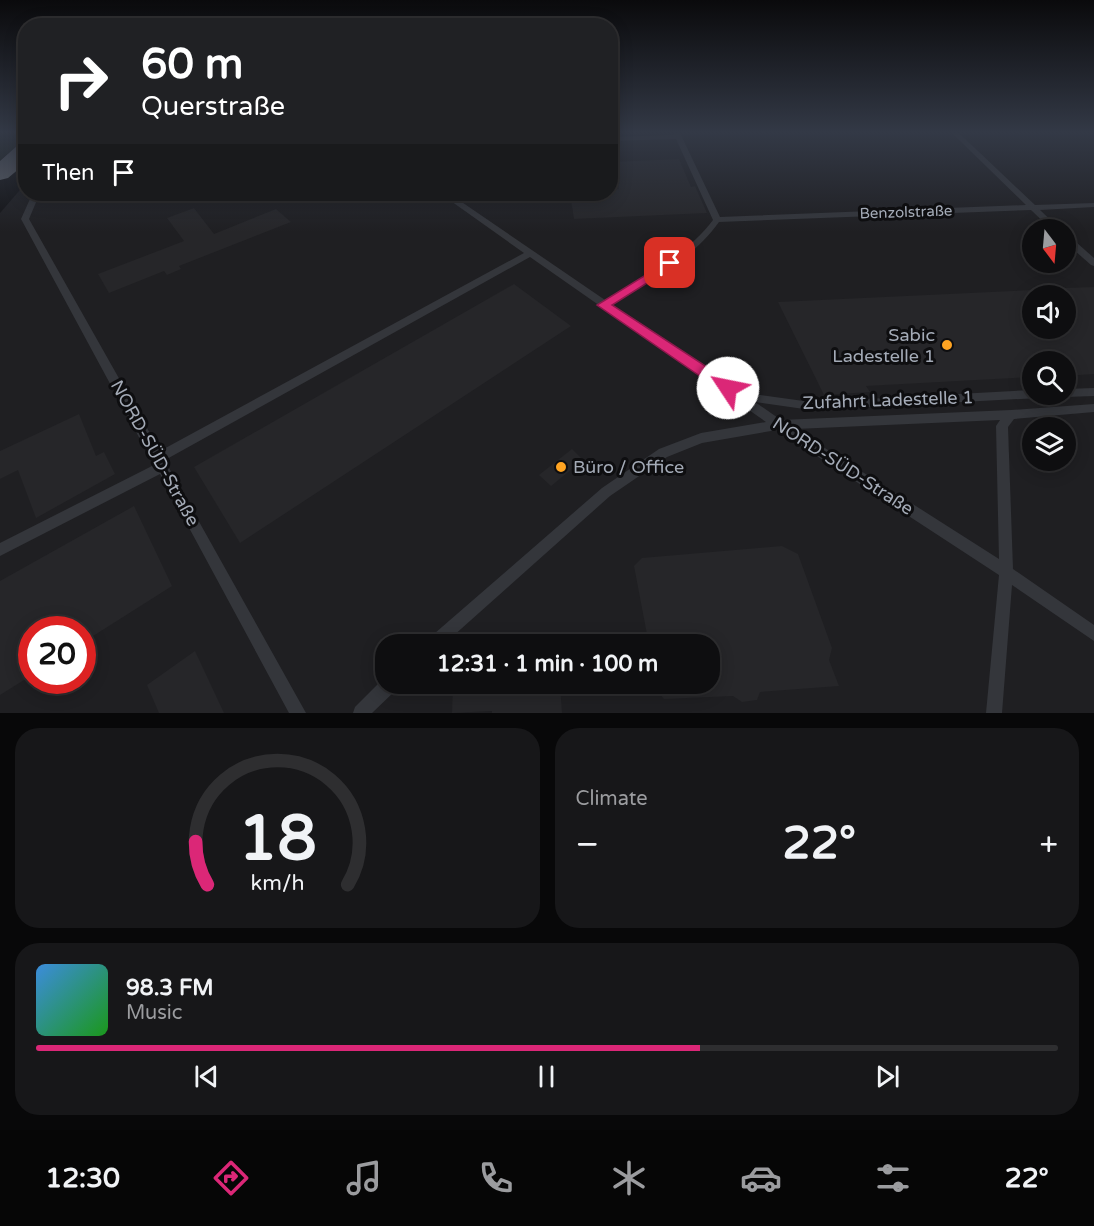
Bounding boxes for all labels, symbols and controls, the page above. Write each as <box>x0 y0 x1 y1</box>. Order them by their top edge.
text: 60 m <box>141 39 243 90</box>
icon: right <box>42 42 120 120</box>
text: Querstraße <box>141 90 285 123</box>
icon: arrive <box>107 156 140 189</box>
text: Then <box>42 160 95 186</box>
street label: Benzolstraße <box>859 201 953 223</box>
north arrow <box>1022 219 1076 273</box>
map controls <box>1022 219 1076 471</box>
pin <box>644 237 695 288</box>
icon: arrive <box>653 246 686 279</box>
button: sound <box>1022 285 1076 339</box>
place label: Sabic Ladestelle 1 <box>832 324 935 367</box>
marker: Sabic Ladestelle 1 <box>940 338 954 352</box>
button: search <box>1022 351 1076 405</box>
position arrow <box>696 356 760 420</box>
street label: NORD-SÜD-Straße <box>106 376 204 530</box>
street label: Zufahrt Ladestelle 1 <box>802 386 974 414</box>
street label: NORD-SÜD-Straße <box>769 412 917 520</box>
button: layers <box>1022 417 1076 471</box>
place label: Büro / Office <box>573 456 684 478</box>
marker: Büro / Office <box>554 460 568 474</box>
speed limit sign: 20 <box>18 616 96 694</box>
text: 12:31 · 1 min · 100 m <box>437 651 658 677</box>
text: Climate <box>576 787 648 811</box>
text: 18 <box>238 802 316 877</box>
text: 22° <box>782 817 856 871</box>
text: − <box>576 825 599 864</box>
text: + <box>1039 825 1058 864</box>
text: km/h <box>250 870 304 896</box>
text: 98.3 FM <box>126 975 214 1001</box>
text: Music <box>126 1001 182 1025</box>
icon: previous <box>190 1060 223 1093</box>
icon: pause <box>530 1060 563 1093</box>
icon: next <box>871 1060 904 1093</box>
icon: directions <box>210 1157 252 1199</box>
icon: music <box>343 1157 385 1199</box>
icon: phone <box>475 1157 517 1199</box>
icon: climate <box>608 1157 650 1199</box>
icon: car <box>740 1157 782 1199</box>
icon: filters <box>872 1157 914 1199</box>
text: 12:30 <box>45 1162 120 1195</box>
text: 22° <box>1005 1162 1049 1195</box>

